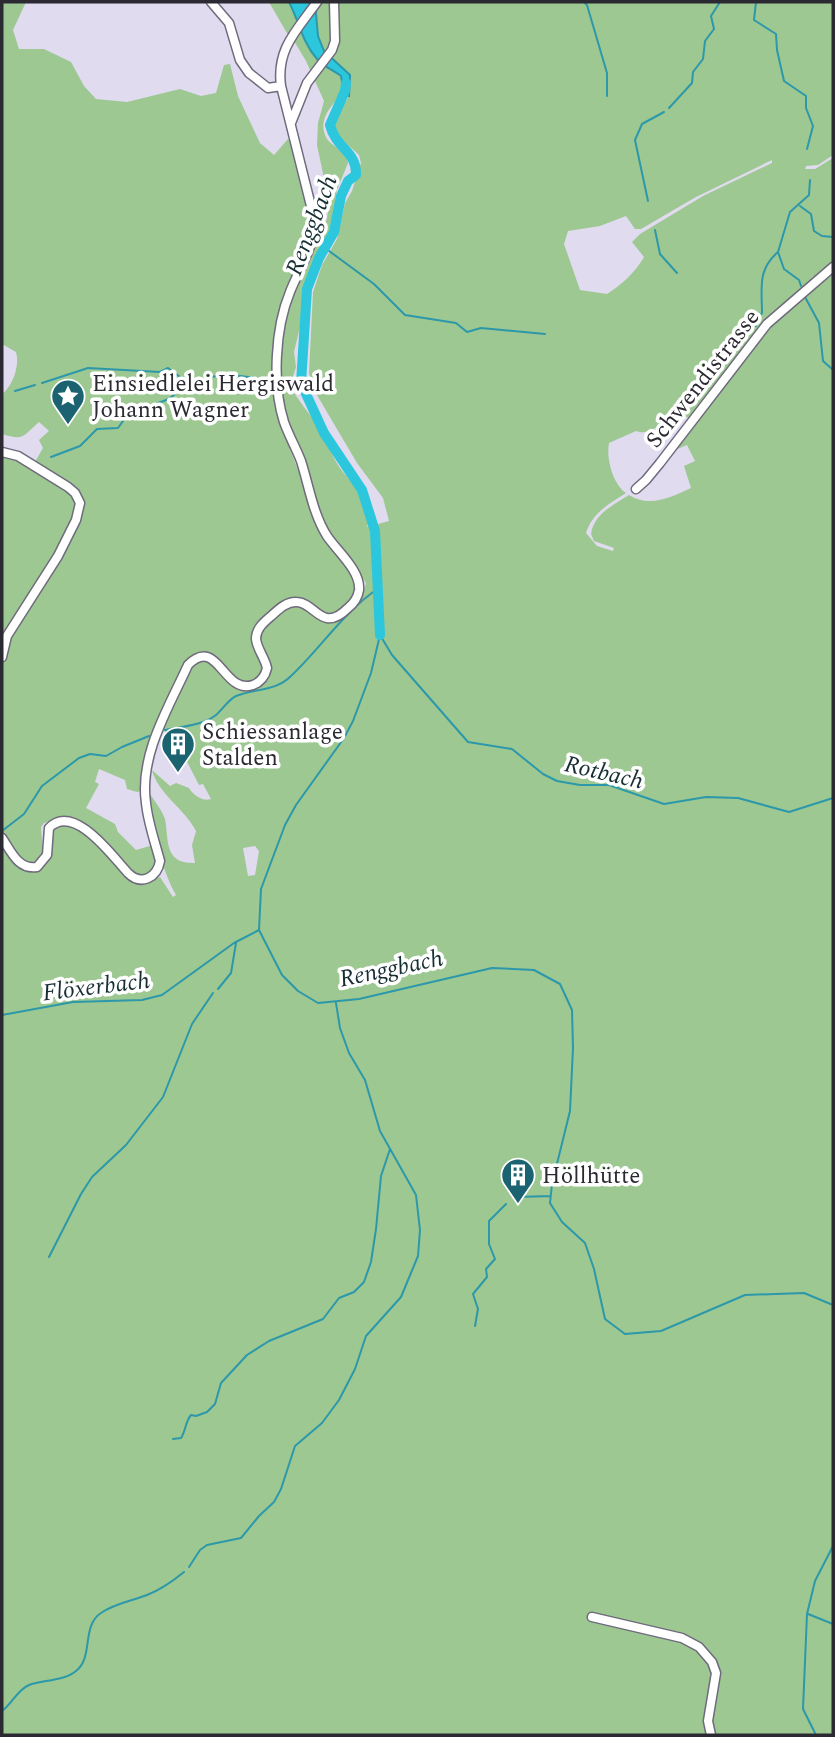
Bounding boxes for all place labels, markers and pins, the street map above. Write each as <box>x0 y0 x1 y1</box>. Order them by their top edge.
place label: Einsiedlelei Hergiswald Johann Wagner <box>92 367 334 428</box>
place icon: Einsiedlelei Hergiswald Johann Wagner <box>49 377 87 426</box>
place label: Schiessanlage Stalden <box>202 715 343 776</box>
building icon: Schiessanlage Stalden <box>159 725 197 774</box>
building icon: Höllhütte <box>499 1156 537 1205</box>
place label: Höllhütte <box>542 1159 640 1194</box>

